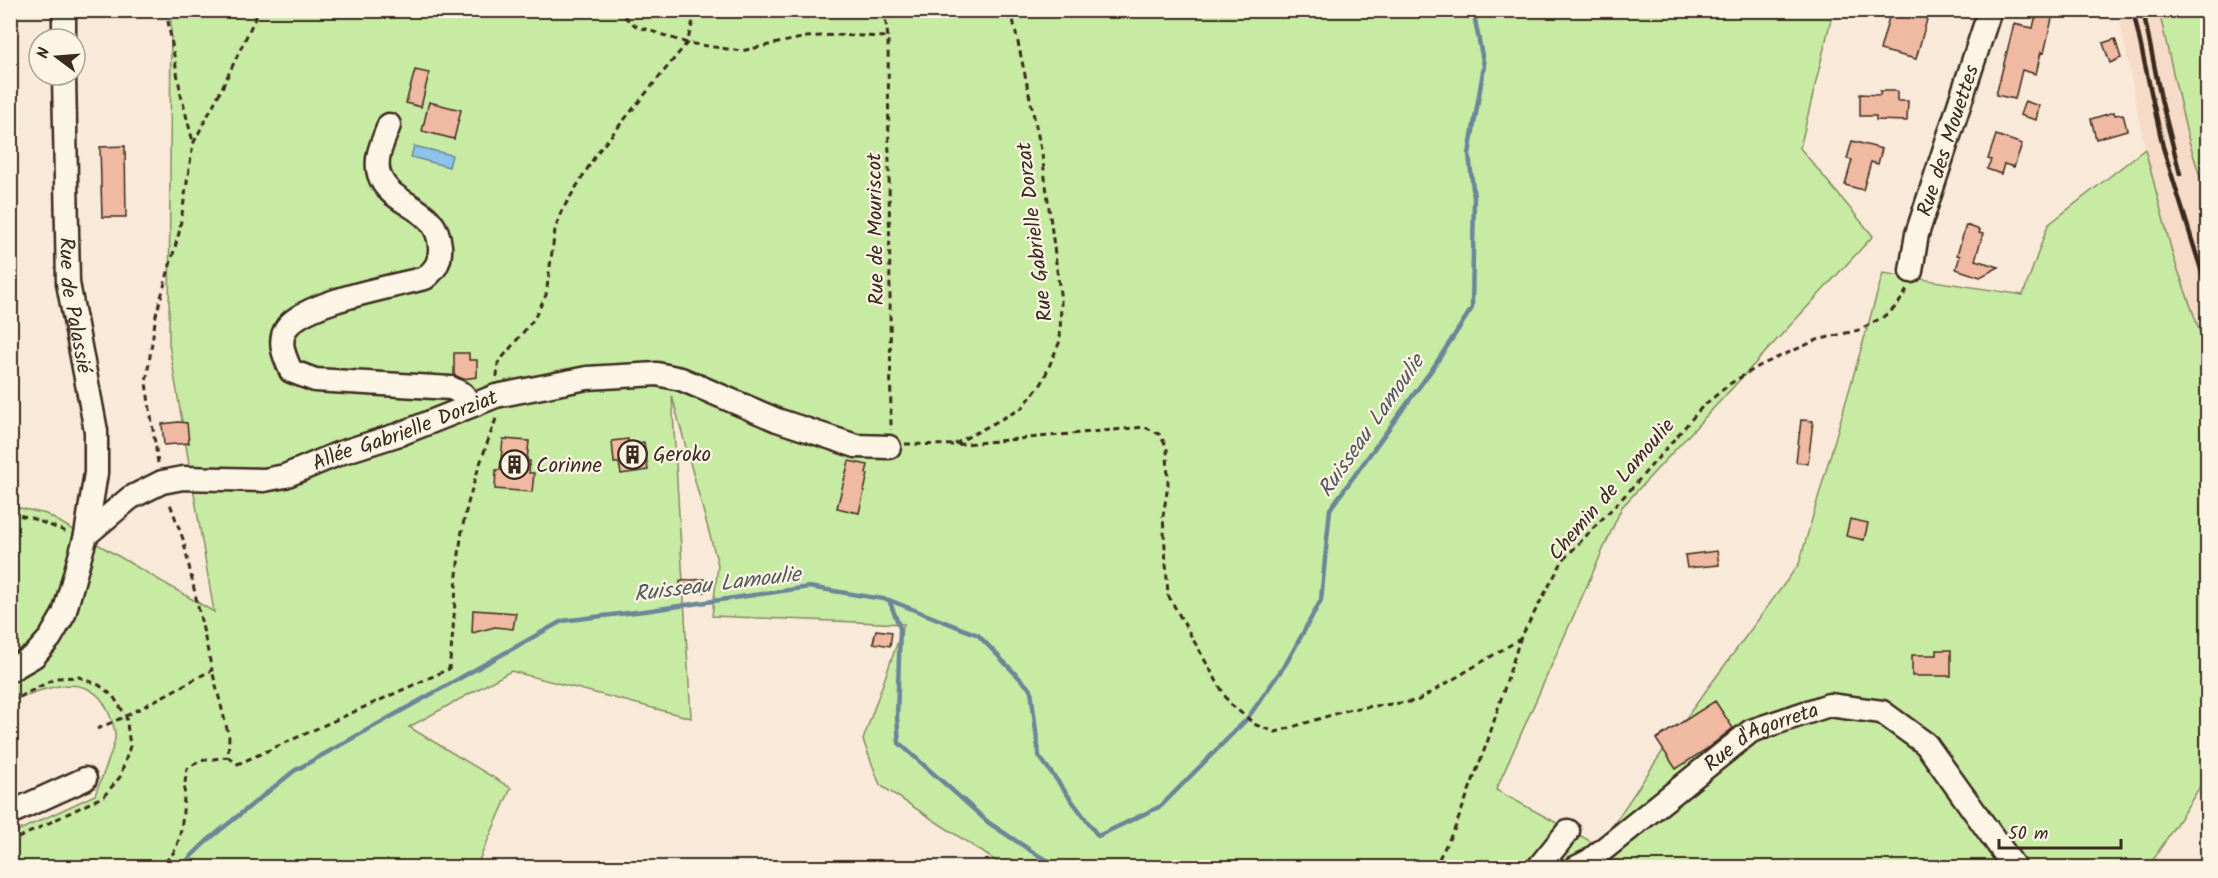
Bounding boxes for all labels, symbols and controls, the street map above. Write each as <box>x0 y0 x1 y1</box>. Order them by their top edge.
north arrow <box>27 27 87 87</box>
text: N <box>31 45 57 62</box>
street label: Rue des Mouettes <box>1909 61 1989 221</box>
street label: Rue Gabrielle Dorzat <box>1008 139 1063 324</box>
street label: Rue de Mouriscot <box>859 152 894 306</box>
street label: Rue de Palassié <box>49 237 100 377</box>
water label: Ruisseau Lamoulie <box>1310 346 1436 505</box>
street label: Allée Gabrielle Dorziat <box>307 382 504 481</box>
street label: Chemin de Lamoulie <box>1541 411 1684 569</box>
building icon: Geroko <box>616 438 648 470</box>
place label: Geroko <box>653 439 711 472</box>
building icon: Corinne <box>499 449 531 481</box>
place label: Corinne <box>536 450 602 483</box>
water label: Ruisseau Lamoulie <box>632 558 805 613</box>
street label: Rue d'Agorreta <box>1697 695 1823 781</box>
scale bar <box>1999 812 2120 850</box>
text: 50 m <box>2008 820 2048 849</box>

